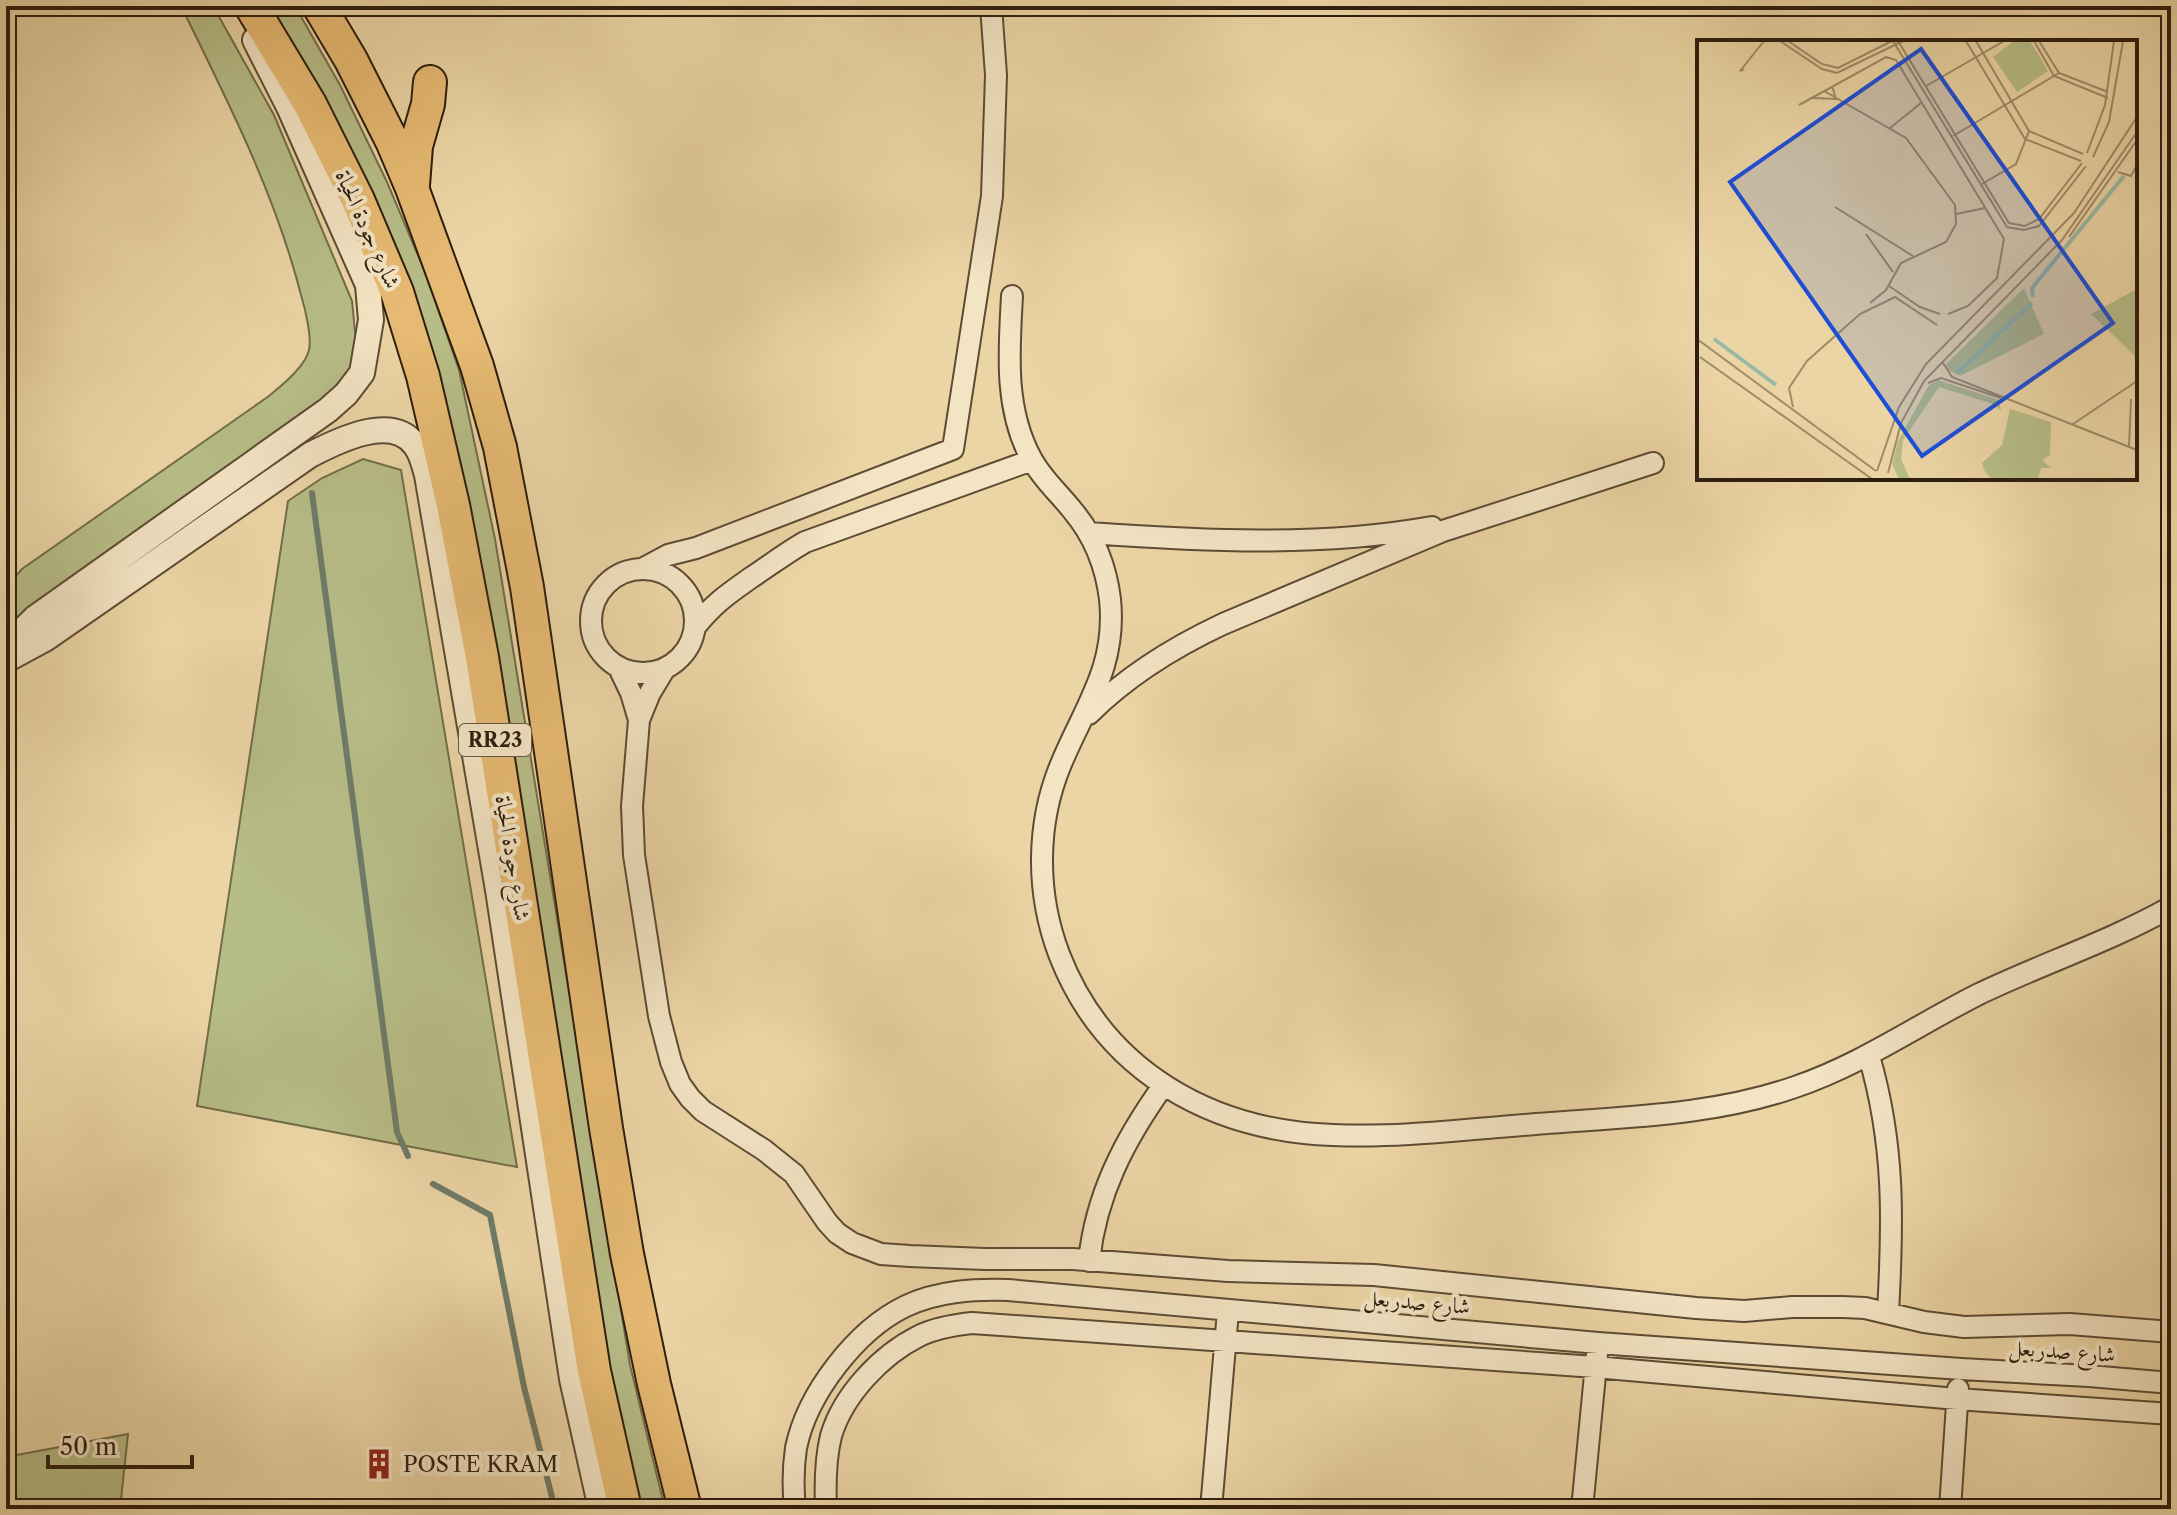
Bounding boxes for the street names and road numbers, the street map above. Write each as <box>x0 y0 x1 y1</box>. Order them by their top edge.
street label: شارع جودة الحياة <box>325 165 406 295</box>
road number: RR23 <box>459 724 531 756</box>
street label: شارع جودة الحياة <box>485 793 536 924</box>
street label: شارع صدربعل <box>1362 1284 1471 1325</box>
street label: شارع صدربعل <box>2007 1334 2116 1373</box>

